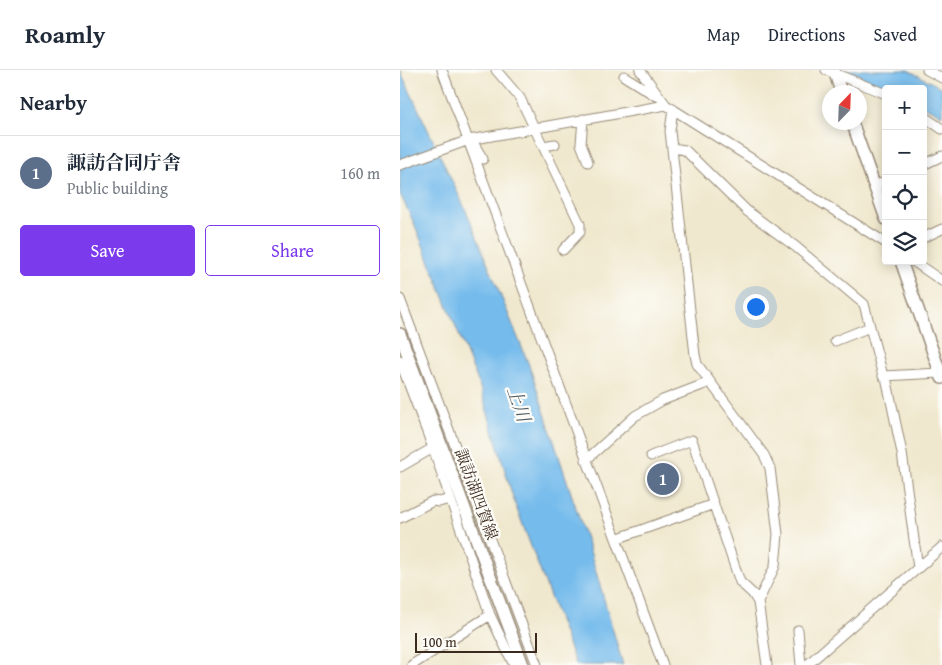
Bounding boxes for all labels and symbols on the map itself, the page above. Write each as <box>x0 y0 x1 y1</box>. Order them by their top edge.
north arrow <box>822 85 867 130</box>
your location <box>743 294 769 320</box>
water label: 上川 <box>500 383 538 427</box>
street label: 諏訪湖四賀線 <box>449 445 505 543</box>
pin: 1 <box>647 460 679 498</box>
scale bar <box>415 630 538 653</box>

